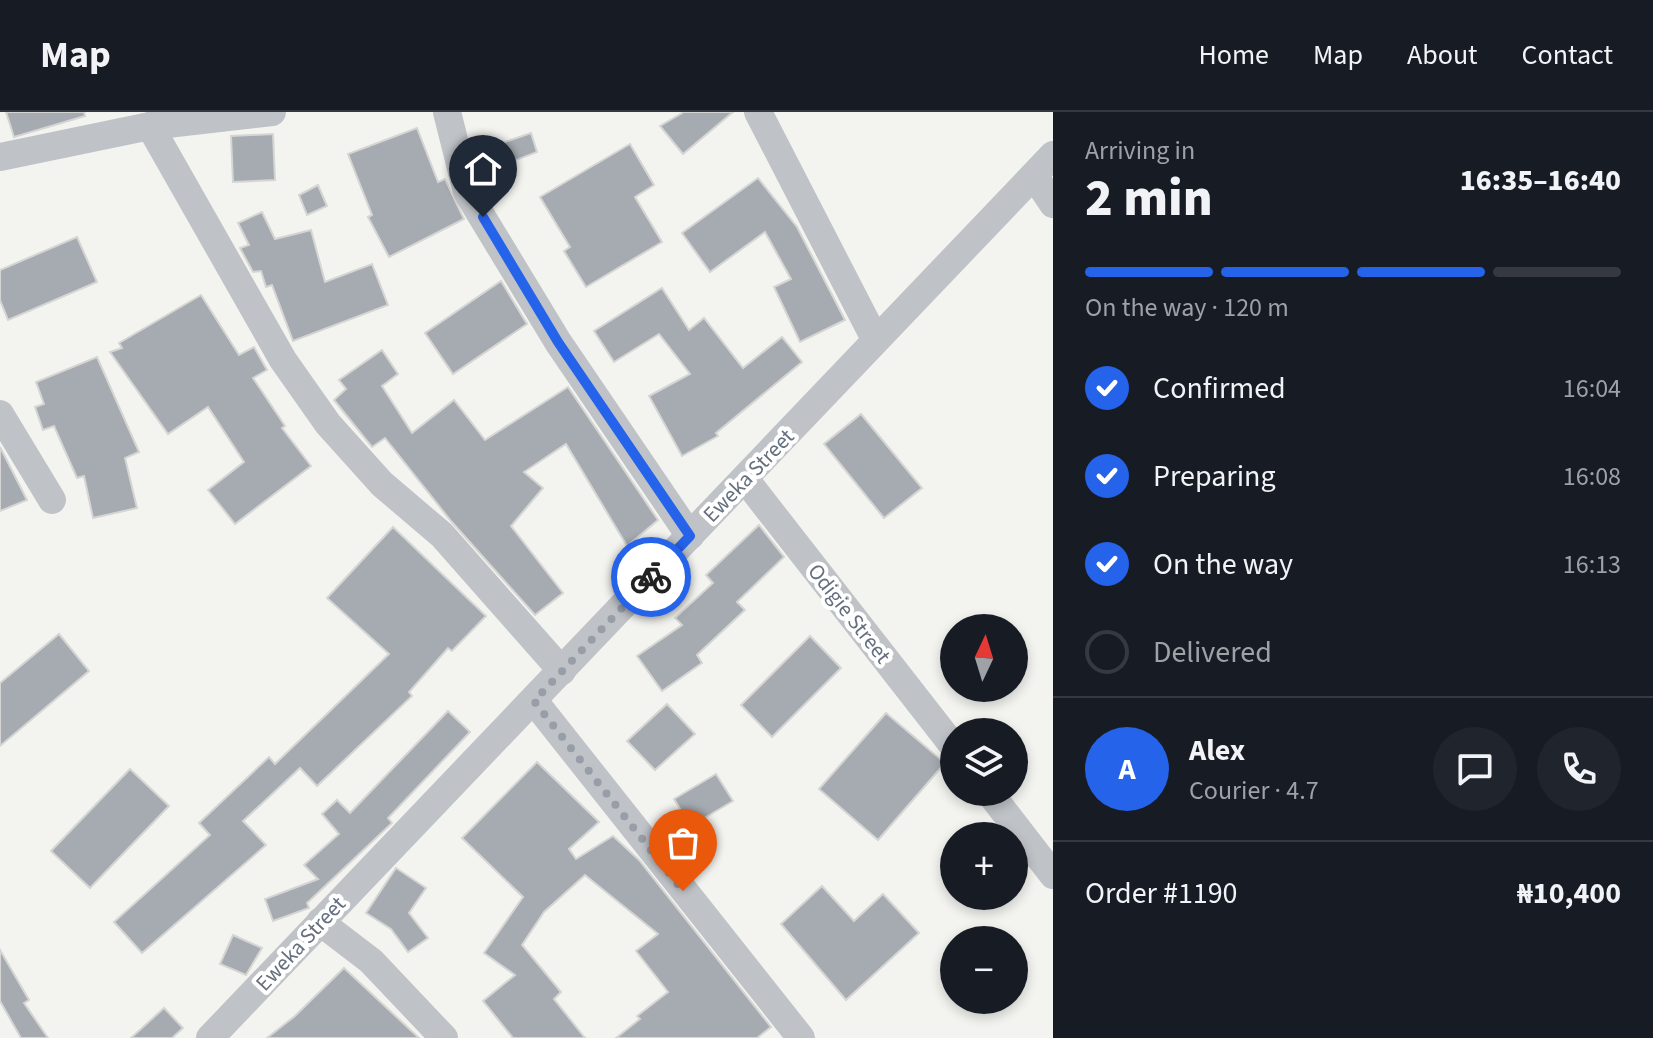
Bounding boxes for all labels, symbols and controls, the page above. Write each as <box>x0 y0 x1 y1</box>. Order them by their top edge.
text: Map <box>40 28 111 82</box>
text: Home <box>1198 35 1269 75</box>
text: Map <box>1313 35 1363 75</box>
text: About <box>1407 35 1478 75</box>
text: Contact <box>1522 35 1613 75</box>
text: Arriving in <box>1085 132 1195 169</box>
pin <box>449 135 517 217</box>
icon: home <box>461 147 505 191</box>
text: 16:35–16:40 <box>1460 159 1621 202</box>
text: 2 min <box>1085 162 1213 236</box>
text: On the way · 120 m <box>1085 289 1289 326</box>
icon: check <box>1085 366 1129 410</box>
text: Confirmed <box>1153 367 1286 410</box>
text: 16:04 <box>1563 370 1621 407</box>
street label: Eweka Street <box>696 421 802 530</box>
icon: check <box>1085 454 1129 498</box>
text: Preparing <box>1153 455 1276 498</box>
text: 16:08 <box>1563 458 1621 495</box>
courier <box>611 537 691 617</box>
icon: check <box>1085 542 1129 586</box>
text: On the way <box>1153 543 1293 586</box>
text: 16:13 <box>1563 546 1621 583</box>
icon: bike <box>629 555 673 599</box>
street label: Odigie Street <box>800 557 899 671</box>
north arrow <box>940 614 1028 702</box>
map controls <box>940 614 1028 1014</box>
text: Delivered <box>1153 631 1272 674</box>
button: layers <box>940 718 1028 806</box>
button: chat <box>1433 727 1517 811</box>
button: phone <box>1537 727 1621 811</box>
text: Alex <box>1189 729 1245 772</box>
text: A <box>1118 748 1136 791</box>
text: Courier · 4.7 <box>1189 772 1319 809</box>
pin <box>649 809 717 891</box>
icon: bag <box>661 821 705 865</box>
button: + <box>940 822 1028 910</box>
text: Order #1190 <box>1085 872 1238 915</box>
text: ₦10,400 <box>1517 872 1621 915</box>
street label: Eweka Street <box>248 889 354 998</box>
button: − <box>940 926 1028 1014</box>

